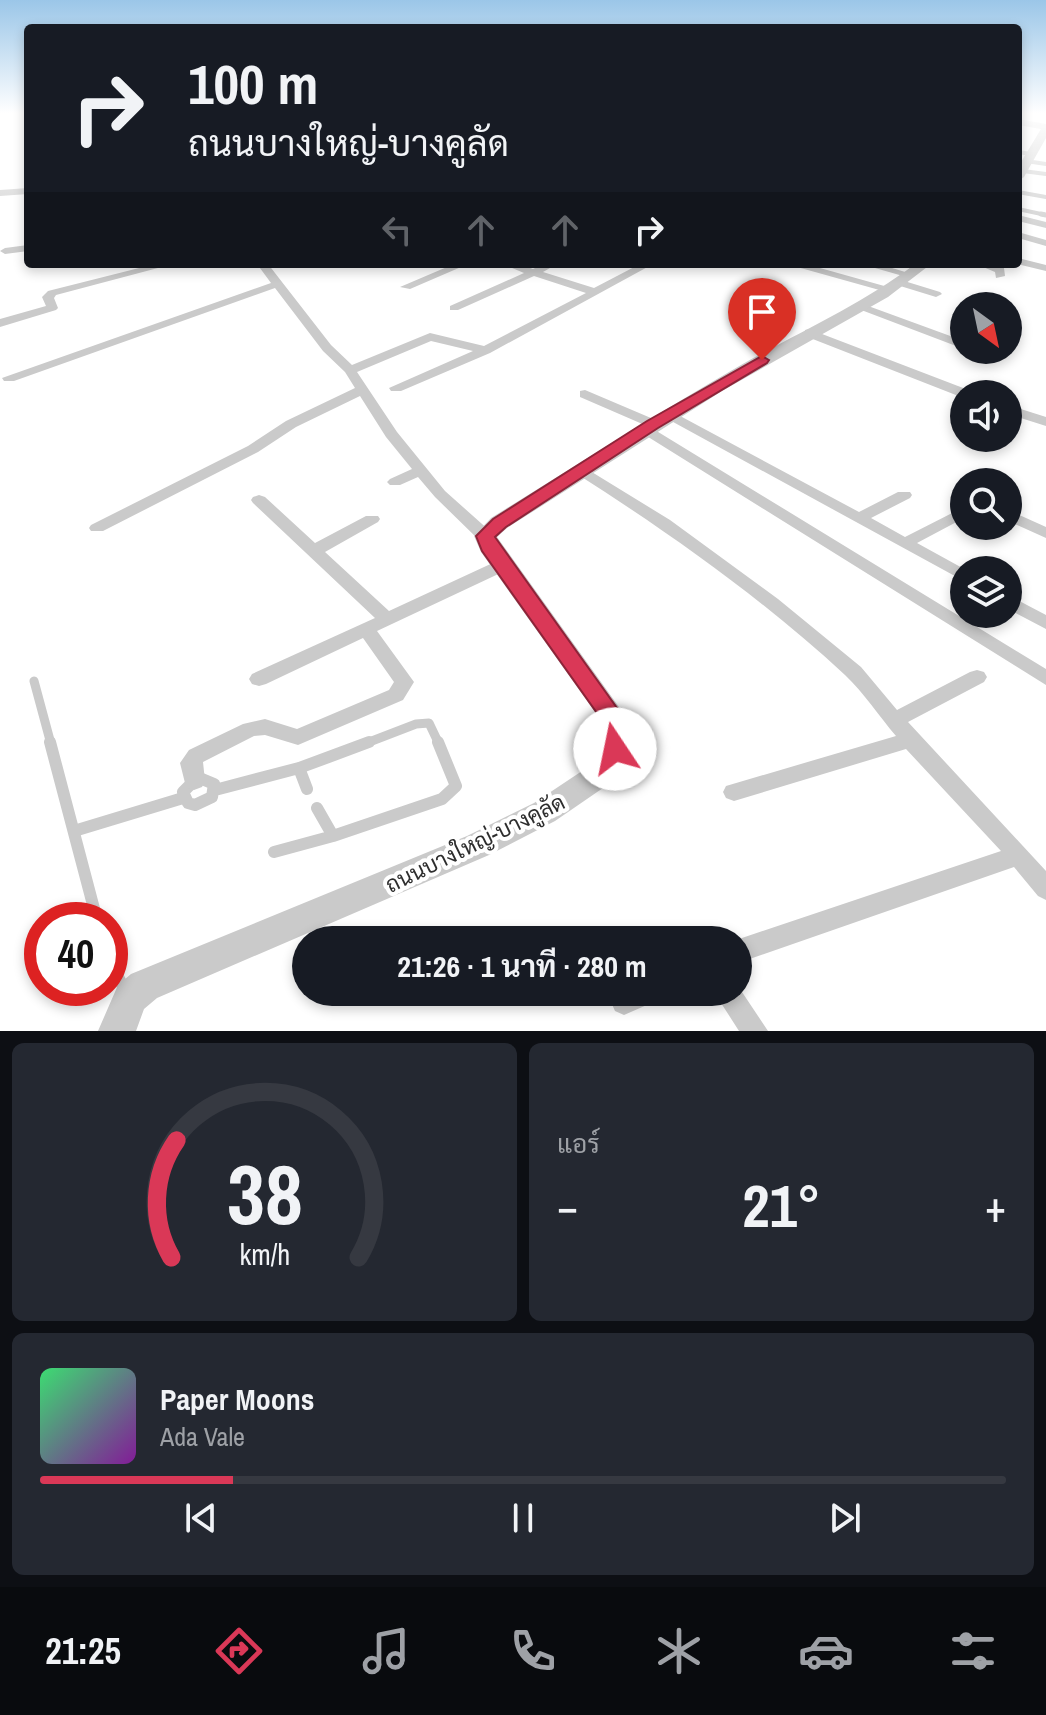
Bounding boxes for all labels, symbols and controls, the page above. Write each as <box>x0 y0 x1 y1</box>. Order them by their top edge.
text: 100 m <box>188 46 318 121</box>
icon: right <box>56 56 160 160</box>
text: ถนนบางใหญ่-บางคูลัด <box>188 119 509 167</box>
icon: left <box>375 208 419 252</box>
icon: ahead <box>459 208 503 252</box>
icon: ahead <box>543 208 587 252</box>
icon: right <box>627 208 671 252</box>
pin <box>728 278 796 360</box>
icon: arrive <box>740 290 784 334</box>
north arrow <box>950 292 1022 364</box>
map controls <box>950 292 1022 628</box>
button: sound <box>950 380 1022 452</box>
button: search <box>950 468 1022 540</box>
button: layers <box>950 556 1022 628</box>
position arrow <box>573 707 657 791</box>
street label: ถนนบางใหญ่-บางคูลัด <box>380 787 570 900</box>
speed limit sign: 40 <box>24 902 128 1006</box>
text: 21:26 · 1 นาที · 280 m <box>397 946 647 986</box>
text: แอร์ <box>557 1126 600 1161</box>
text: 38 <box>227 1138 302 1250</box>
text: 21° <box>742 1165 821 1246</box>
text: − <box>557 1176 578 1236</box>
text: + <box>985 1176 1006 1236</box>
text: km/h <box>239 1235 290 1274</box>
text: Paper Moons <box>160 1379 314 1419</box>
text: Ada Vale <box>160 1419 245 1454</box>
icon: previous <box>179 1496 223 1540</box>
icon: pause <box>501 1496 545 1540</box>
icon: next <box>823 1496 867 1540</box>
icon: directions <box>211 1623 267 1679</box>
icon: music <box>358 1623 414 1679</box>
icon: phone <box>505 1623 561 1679</box>
icon: climate <box>651 1623 707 1679</box>
icon: car <box>798 1623 854 1679</box>
icon: filters <box>945 1623 1001 1679</box>
text: 21:25 <box>45 1627 121 1675</box>

